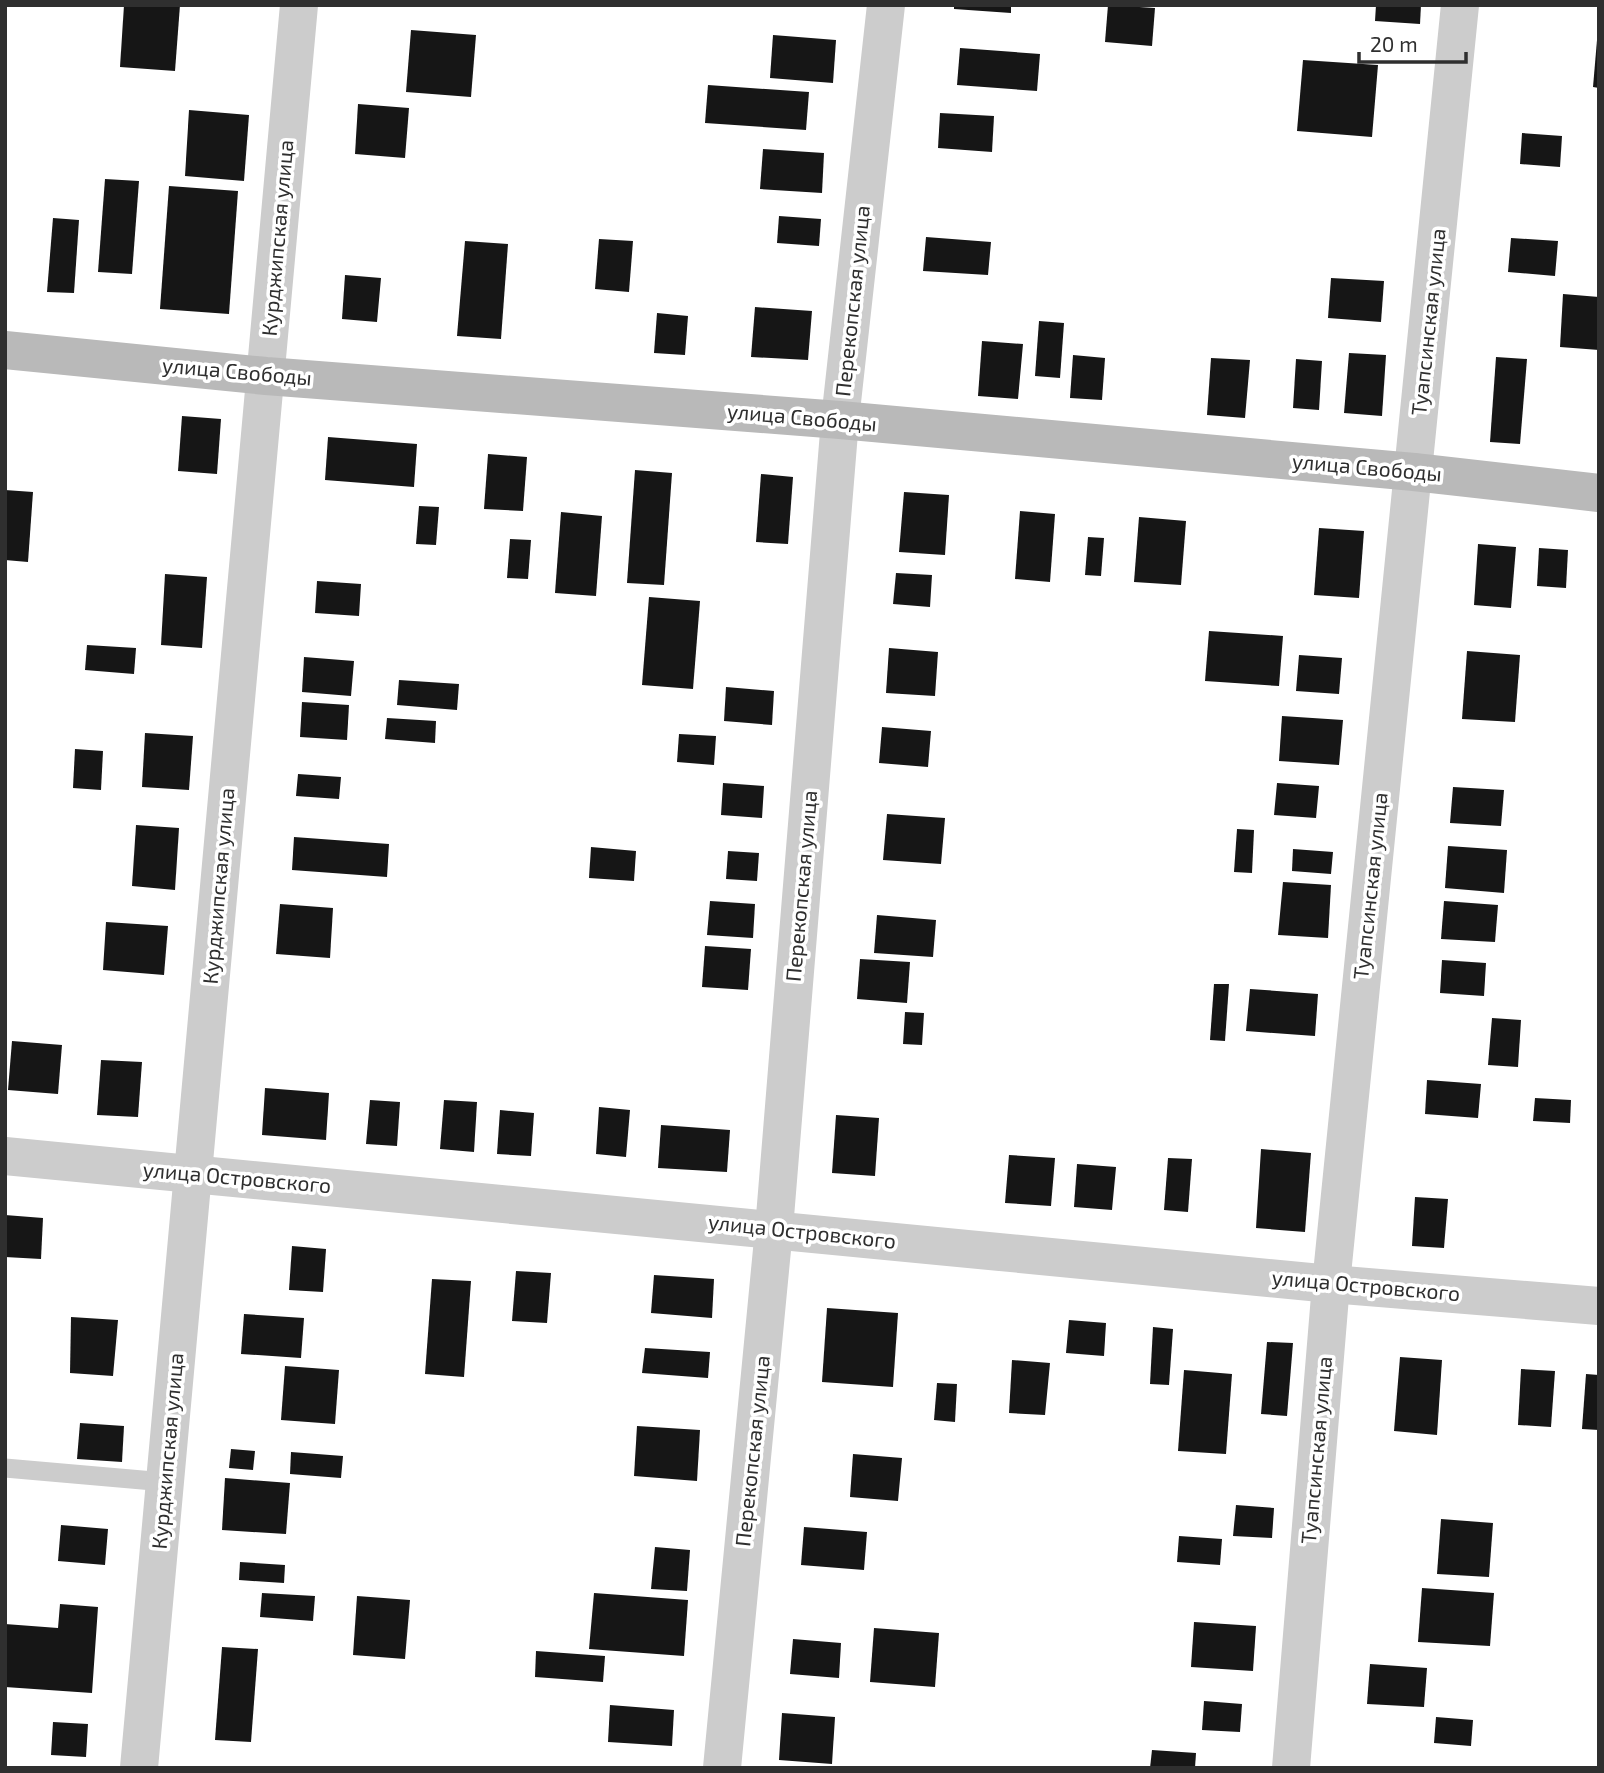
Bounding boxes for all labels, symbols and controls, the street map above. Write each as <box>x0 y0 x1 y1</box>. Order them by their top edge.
scale bar <box>1359 21 1466 65</box>
text: 20 m <box>1370 31 1418 56</box>
street label: Курджипская улица <box>255 139 299 337</box>
street label: Перекопская улица <box>829 204 875 398</box>
street label: Туапсинская улица <box>1405 227 1451 417</box>
street label: улица Свободы <box>161 352 313 390</box>
street label: улица Свободы <box>726 398 878 436</box>
street label: улица Свободы <box>1291 448 1443 486</box>
street label: Курджипская улица <box>196 787 240 985</box>
street label: Перекопская улица <box>780 789 822 983</box>
street label: Туапсинская улица <box>1347 791 1393 981</box>
street label: улица Островского <box>142 1156 332 1198</box>
street label: улица Островского <box>707 1208 897 1254</box>
street label: улица Островского <box>1271 1264 1461 1306</box>
street label: Курджипская улица <box>145 1352 189 1550</box>
street label: Перекопская улица <box>729 1354 775 1548</box>
street label: Туапсинская улица <box>1295 1355 1337 1545</box>

